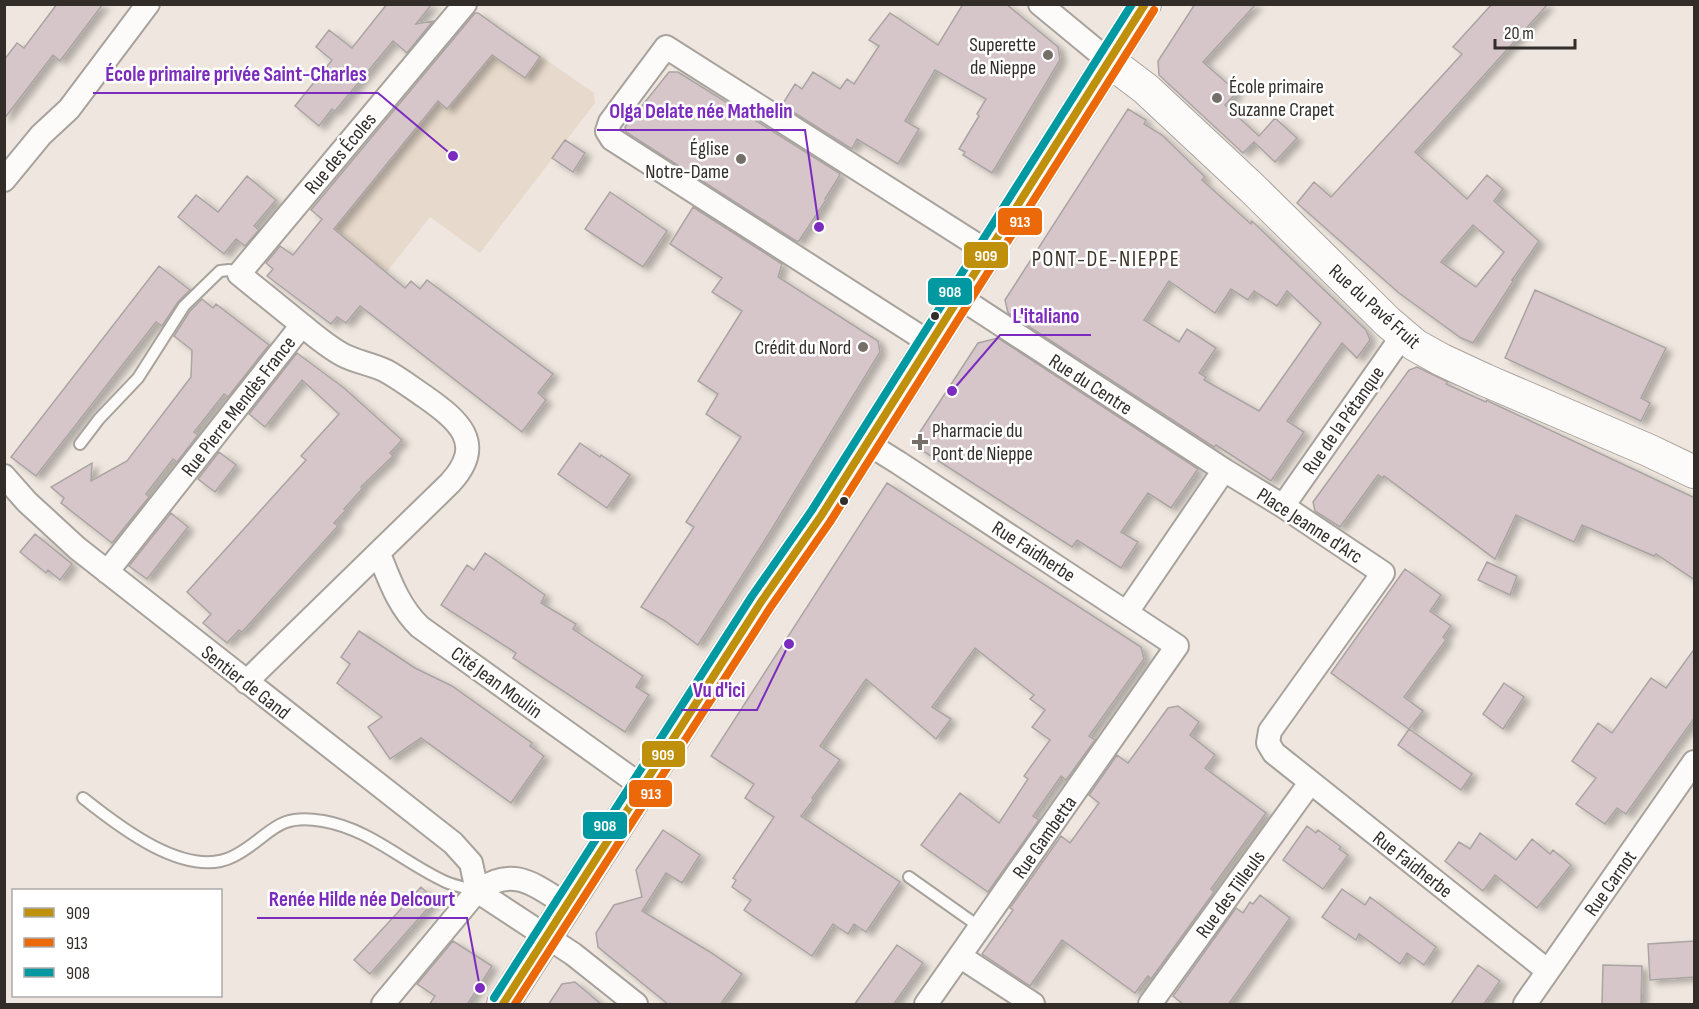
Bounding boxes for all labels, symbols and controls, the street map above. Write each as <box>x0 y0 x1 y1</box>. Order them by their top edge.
scale bar <box>1495 12 1574 50</box>
text: 20 m <box>1504 23 1534 44</box>
place label: Superette de Nieppe <box>969 33 1036 80</box>
marker: Superette de Nieppe <box>1041 48 1055 62</box>
callout: École primaire privée Saint-Charles <box>93 54 378 93</box>
text: École primaire privée Saint-Charles <box>105 62 367 87</box>
place label: École primaire Suzanne Crapet <box>1229 75 1334 122</box>
callout: Olga Delate née Mathelin <box>597 91 805 130</box>
marker: École primaire Suzanne Crapet <box>1210 91 1224 105</box>
text: Olga Delate née Mathelin <box>609 99 793 124</box>
street label: Rue des Écoles <box>300 108 382 199</box>
place label: Église Notre-Dame <box>645 137 729 184</box>
marker: Église Notre-Dame <box>734 152 748 166</box>
line badge: 913 <box>997 207 1043 236</box>
text: 913 <box>1009 213 1031 232</box>
line badge: 909 <box>963 241 1009 269</box>
district label: PONT-DE-NIEPPE <box>1032 246 1180 273</box>
text: 909 <box>975 247 997 266</box>
street label: Rue du Pavé Fruit <box>1324 259 1425 354</box>
line badge: 908 <box>927 277 973 306</box>
text: 908 <box>939 283 962 302</box>
callout: L'italiano <box>1000 296 1091 335</box>
text: L'italiano <box>1013 304 1079 329</box>
unlabelled marker <box>929 310 941 322</box>
street label: Rue Pierre Mendès France <box>176 332 301 482</box>
place label: Crédit du Nord <box>754 336 851 360</box>
marker: Crédit du Nord <box>856 340 870 354</box>
street label: Rue du Centre <box>1044 349 1137 421</box>
street label: Rue de la Pétanque <box>1298 362 1390 479</box>
place label: Pharmacie du Pont de Nieppe <box>932 419 1033 466</box>
marker: Pharmacie du Pont de Nieppe <box>913 435 927 449</box>
street label: Place Jeanne d'Arc <box>1252 483 1367 569</box>
unlabelled marker <box>838 495 850 507</box>
street label: Rue Faidherbe <box>987 516 1080 588</box>
street label: Sentier de Gand <box>196 641 295 725</box>
street label: Cité Jean Moulin <box>446 642 547 724</box>
callout: Vu d'ici <box>681 671 757 710</box>
text: Vu d'ici <box>693 678 745 703</box>
line badge: 909 <box>641 740 686 768</box>
text: 909 <box>652 746 674 765</box>
line badge: 913 <box>628 779 673 808</box>
text: 913 <box>640 785 662 804</box>
street label: Rue Gambetta <box>1008 792 1082 883</box>
line badge: 908 <box>582 811 628 840</box>
text: 908 <box>594 817 617 836</box>
street label: Rue Faidherbe <box>1368 826 1457 903</box>
street label: Rue des Tilleuls <box>1191 846 1271 943</box>
street label: Rue Carnot <box>1580 846 1642 921</box>
callout: Renée Hilde née Delcourt <box>257 879 467 918</box>
text: Renée Hilde née Delcourt <box>269 887 455 912</box>
legend <box>12 889 222 997</box>
text: 909 <box>66 903 90 924</box>
text: 913 <box>66 933 88 954</box>
text: 908 <box>66 963 90 984</box>

